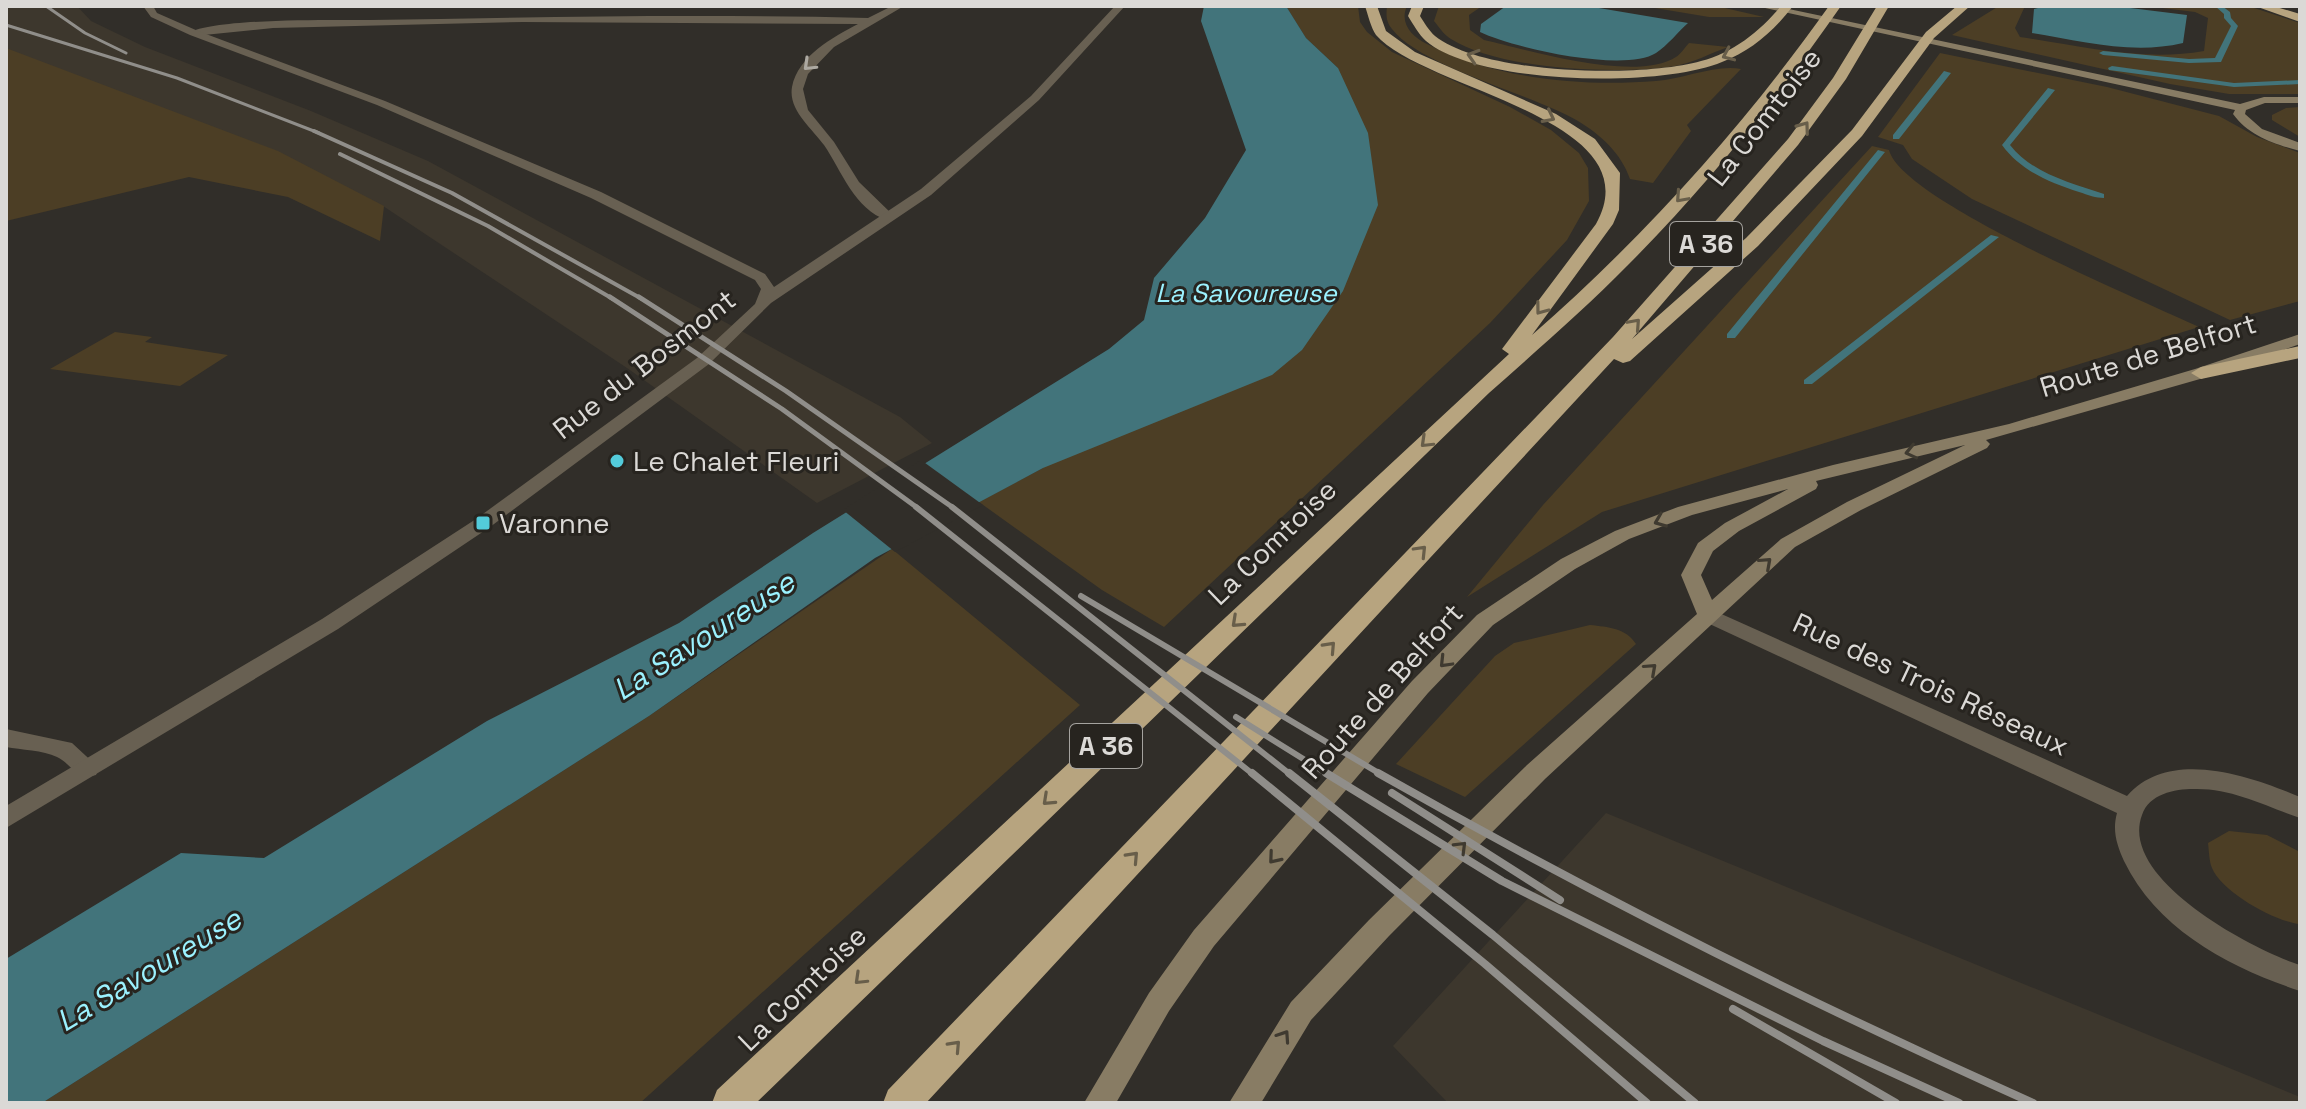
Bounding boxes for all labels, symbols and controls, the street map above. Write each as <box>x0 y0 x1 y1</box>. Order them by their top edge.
street label: La Comtoise <box>1699 41 1829 193</box>
one-way arrow <box>1722 46 1736 62</box>
one-way arrow <box>1467 49 1480 65</box>
one-way arrow <box>804 56 818 70</box>
one-way arrow <box>1540 107 1555 123</box>
one-way arrow <box>1794 121 1809 135</box>
one-way arrow <box>1676 188 1690 203</box>
road number: A 36 <box>1670 222 1742 266</box>
water label: La Savoureuse <box>1155 276 1338 310</box>
street label: Rue du Bosmont <box>545 281 743 447</box>
one-way arrow <box>1536 300 1551 315</box>
street label: Route de Belfort <box>2035 305 2261 405</box>
one-way arrow <box>1625 319 1640 334</box>
one-way arrow <box>1420 433 1435 447</box>
place label: Le Chalet Fleuri <box>633 443 839 479</box>
one-way arrow <box>1904 443 1918 460</box>
marker: Le Chalet Fleuri <box>608 452 626 470</box>
street label: La Comtoise <box>1200 472 1344 612</box>
place label: Varonne <box>499 505 610 541</box>
one-way arrow <box>1654 511 1668 527</box>
marker: Varonne <box>474 514 492 532</box>
one-way arrow <box>1412 546 1426 560</box>
one-way arrow <box>1757 558 1772 573</box>
water label: La Savoureuse <box>605 562 803 709</box>
street label: Route de Belfort <box>1294 596 1470 786</box>
street label: Rue des Trois Réseaux <box>1787 604 2075 764</box>
one-way arrow <box>1232 613 1247 627</box>
one-way arrow <box>1321 642 1335 656</box>
one-way arrow <box>1439 653 1454 667</box>
one-way arrow <box>1641 664 1656 679</box>
road number: A 36 <box>1070 724 1142 768</box>
one-way arrow <box>1043 791 1057 806</box>
one-way arrow <box>1452 841 1466 856</box>
one-way arrow <box>1269 849 1284 864</box>
one-way arrow <box>1123 851 1137 866</box>
water label: La Savoureuse <box>49 898 249 1040</box>
street label: La Comtoise <box>730 918 874 1058</box>
one-way arrow <box>855 970 869 985</box>
one-way arrow <box>1274 1031 1289 1045</box>
one-way arrow <box>945 1041 960 1055</box>

